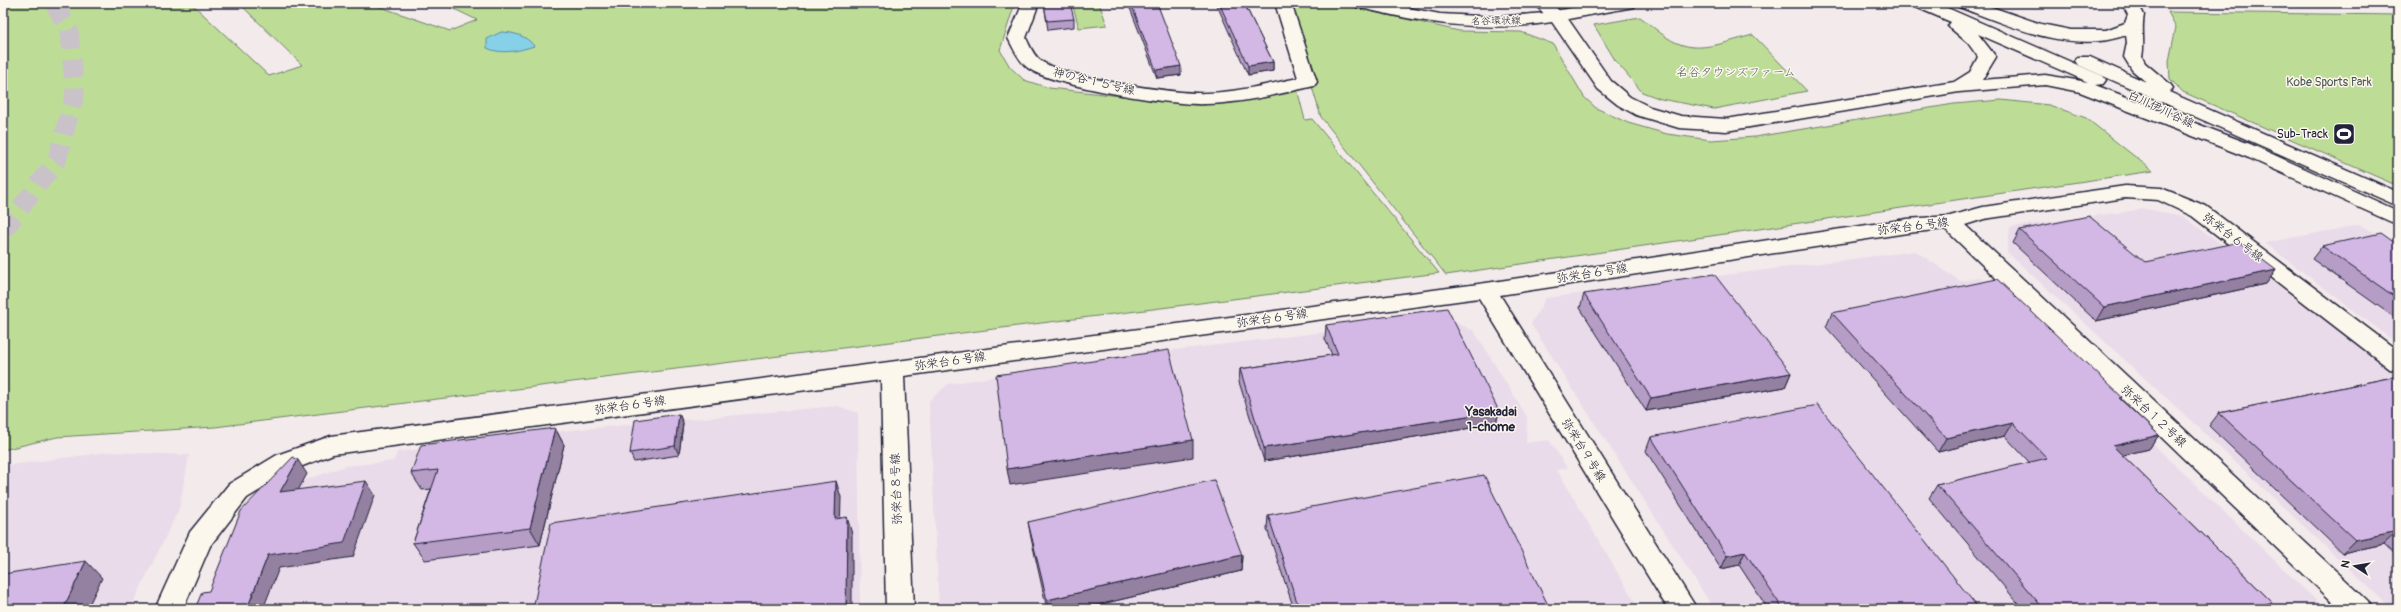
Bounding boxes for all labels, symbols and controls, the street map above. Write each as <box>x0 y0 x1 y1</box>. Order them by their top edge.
street label: 名谷環状線 <box>1471 15 1521 27</box>
street label: 神の谷１５号線 <box>1051 65 1137 98</box>
park label: 名谷タウンズファーム <box>1676 65 1796 80</box>
park label: Kobe Sports Park <box>2286 75 2372 90</box>
street label: 白川伊川谷線 <box>2125 87 2197 131</box>
sports icon: Sub-Track <box>2331 121 2357 147</box>
place label: Sub-Track <box>2277 127 2328 142</box>
street label: 弥栄台６号線 <box>2199 210 2266 265</box>
street label: 弥栄台６号線 <box>1876 215 1950 238</box>
street label: 弥栄台６号線 <box>1555 260 1629 287</box>
street label: 弥栄台６号線 <box>1235 306 1309 331</box>
street label: 弥栄台６号線 <box>913 349 987 374</box>
street label: 弥栄台１２号線 <box>2118 382 2189 451</box>
street label: 弥栄台６号線 <box>593 393 667 418</box>
district label: Yasakadai 1-chome <box>1464 404 1517 435</box>
street label: 弥栄台９号線 <box>1558 416 1609 485</box>
street label: 弥栄台８号線 <box>888 453 905 525</box>
north arrow <box>2335 546 2375 586</box>
text: N <box>2339 558 2353 569</box>

